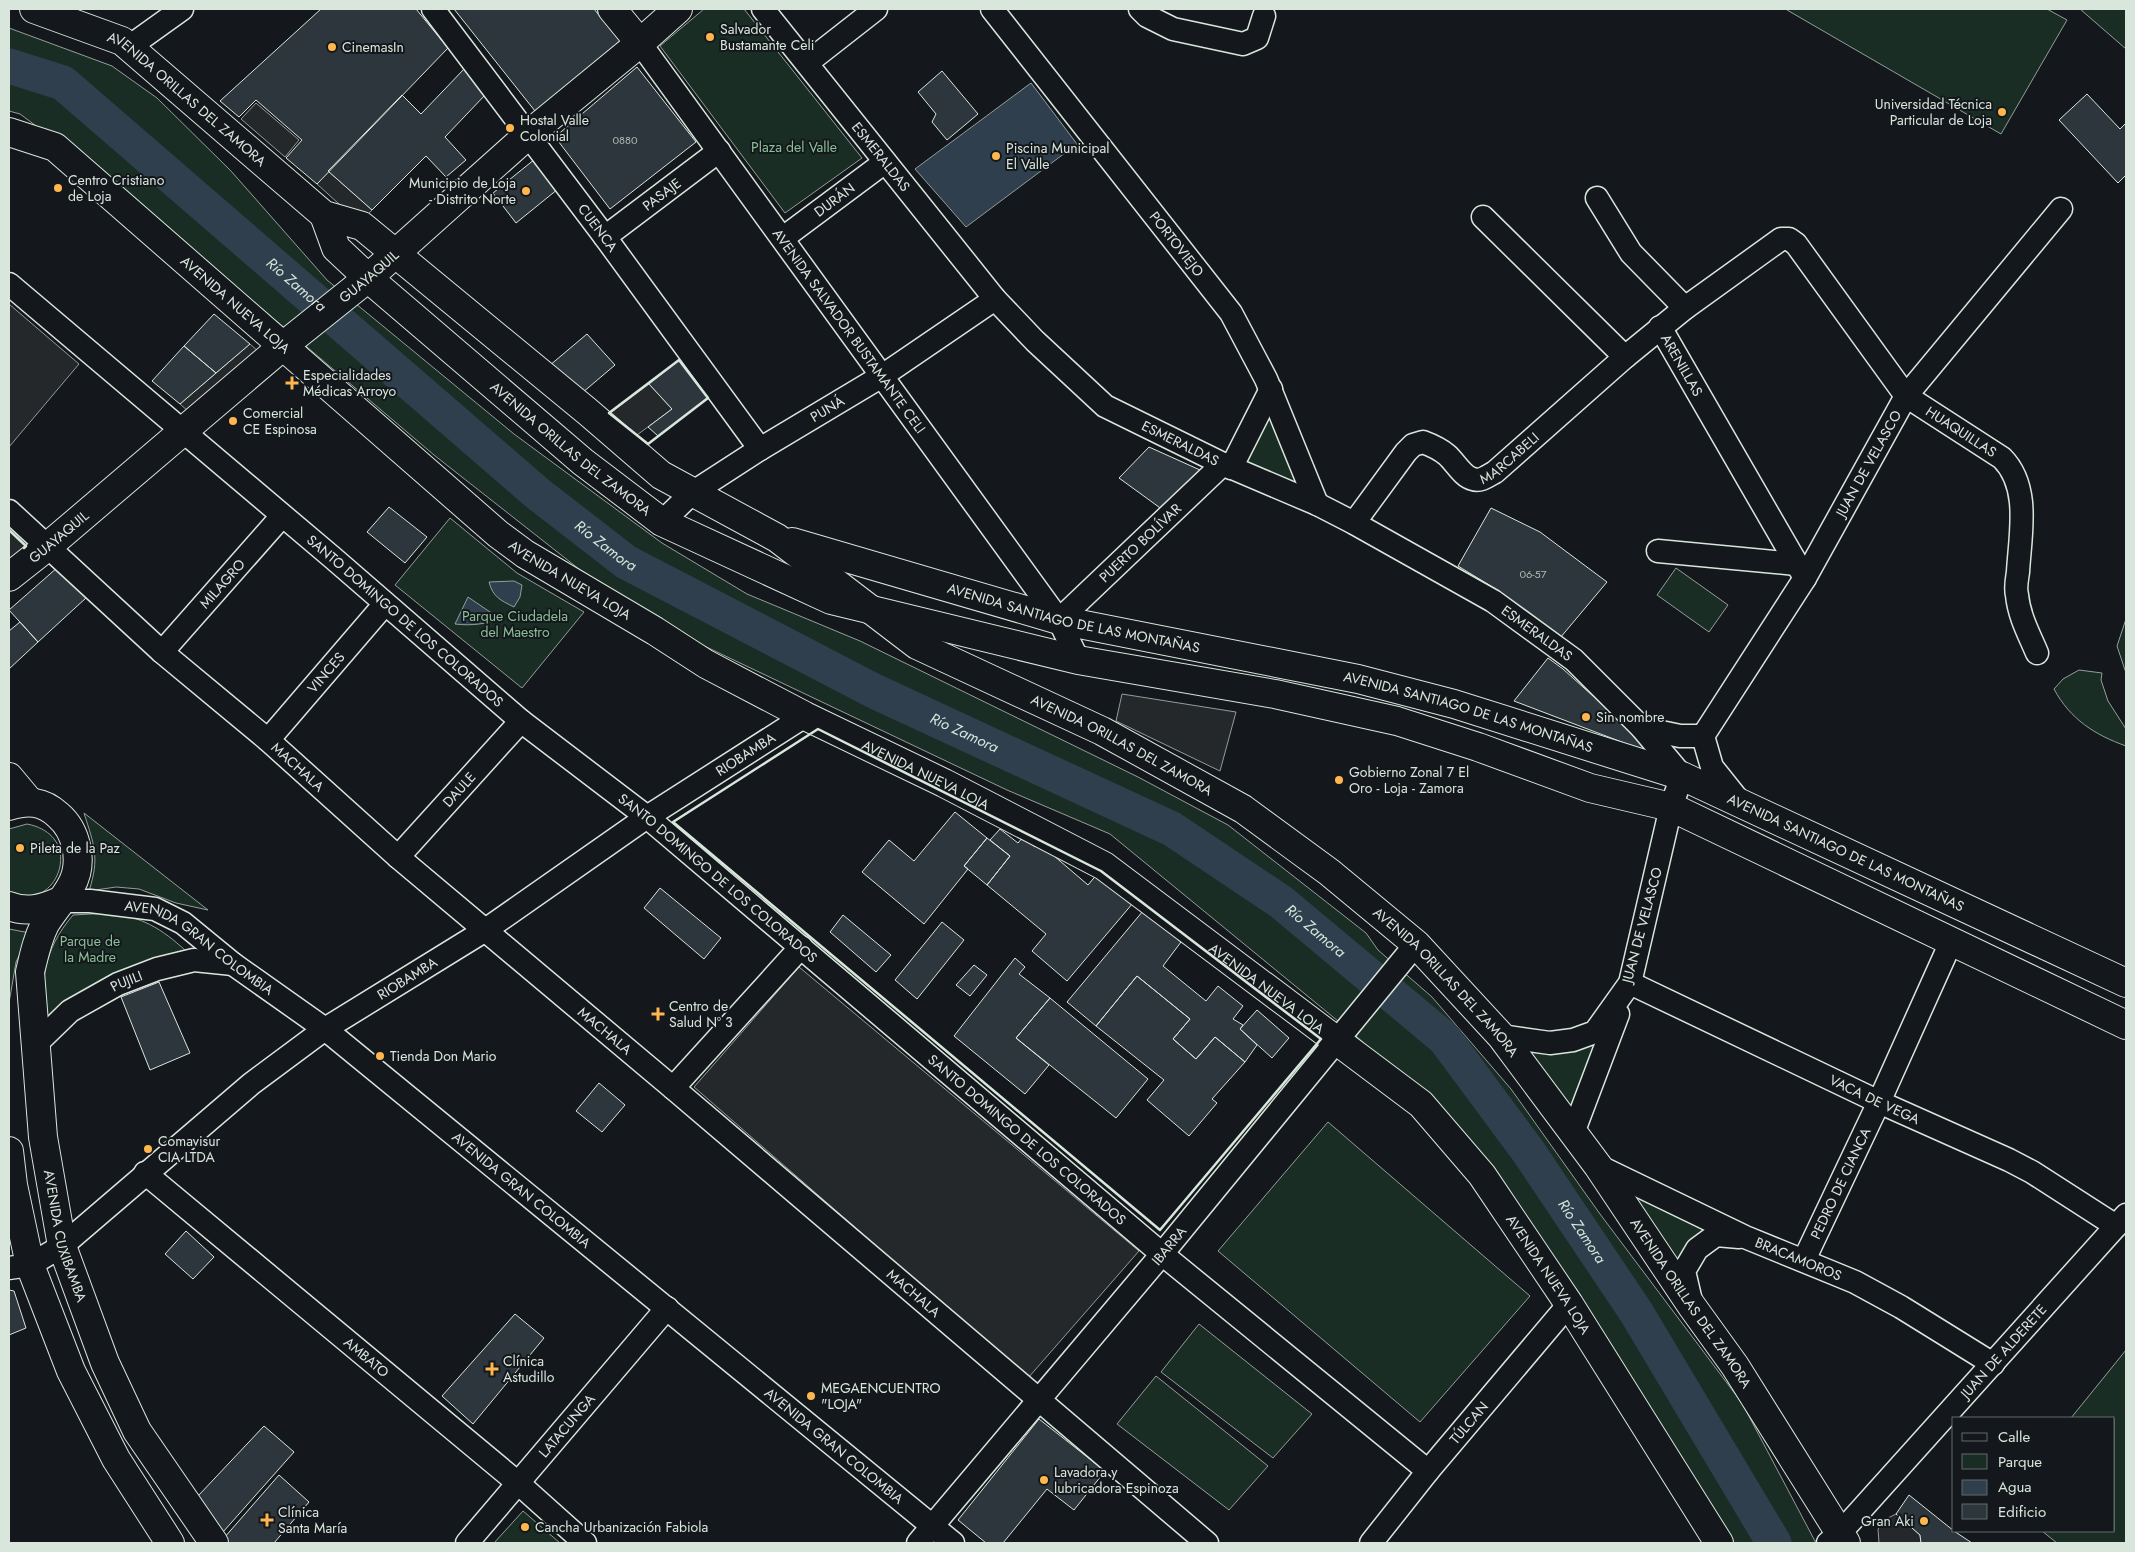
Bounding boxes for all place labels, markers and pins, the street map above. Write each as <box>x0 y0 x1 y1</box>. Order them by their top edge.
place label: Salvador Bustamante Celi <box>720 19 814 55</box>
marker: Salvador Bustamante Celi <box>704 31 716 43</box>
place label: CinemasIn <box>342 37 404 57</box>
marker: CinemasIn <box>326 41 338 53</box>
place label: Universidad Técnica Particular de Loja <box>1875 94 1992 130</box>
marker: Universidad Técnica Particular de Loja <box>1996 106 2008 118</box>
place label: Hostal Valle Colonial <box>520 110 589 146</box>
marker: Hostal Valle Colonial <box>504 122 516 134</box>
place label: Piscina Municipal El Valle <box>1006 138 1110 174</box>
marker: Piscina Municipal El Valle <box>990 150 1002 162</box>
place label: Centro Cristiano de Loja <box>68 170 165 206</box>
place label: Municipio de Loja - Distrito Norte <box>409 173 516 209</box>
marker: Centro Cristiano de Loja <box>52 182 64 194</box>
marker: Municipio de Loja - Distrito Norte <box>520 185 532 197</box>
place label: Especialidades Médicas Arroyo <box>303 365 396 401</box>
marker: Especialidades Médicas Arroyo <box>285 376 299 390</box>
place label: Comercial CE Espinosa <box>243 403 317 439</box>
marker: Comercial CE Espinosa <box>227 415 239 427</box>
place label: Sin nombre <box>1596 707 1665 727</box>
marker: Sin nombre <box>1580 711 1592 723</box>
place label: Gobierno Zonal 7 El Oro - Loja - Zamora <box>1349 762 1469 798</box>
marker: Gobierno Zonal 7 El Oro - Loja - Zamora <box>1333 774 1345 786</box>
place label: Pileta de la Paz <box>30 838 121 858</box>
marker: Pileta de la Paz <box>14 842 26 854</box>
place label: Centro de Salud Nº 3 <box>669 996 733 1032</box>
marker: Centro de Salud Nº 3 <box>651 1007 665 1021</box>
place label: Tienda Don Mario <box>390 1046 497 1066</box>
marker: Tienda Don Mario <box>374 1050 386 1062</box>
place label: Comavisur CIA LTDA <box>158 1131 221 1167</box>
marker: Comavisur CIA LTDA <box>142 1143 154 1155</box>
place label: Clínica Astudillo <box>503 1351 555 1387</box>
marker: Clínica Astudillo <box>485 1362 499 1376</box>
place label: MEGAENCUENTRO "LOJA" <box>821 1378 941 1414</box>
marker: MEGAENCUENTRO "LOJA" <box>805 1390 817 1402</box>
place label: Lavadora y lubricadora Espinoza <box>1054 1462 1179 1498</box>
marker: Lavadora y lubricadora Espinoza <box>1038 1474 1050 1486</box>
place label: Clínica Santa María <box>278 1502 347 1538</box>
place label: Gran Aki <box>1861 1511 1914 1531</box>
marker: Clínica Santa María <box>260 1513 274 1527</box>
marker: Gran Aki <box>1918 1515 1930 1527</box>
place label: Cancha Urbanización Fabiola <box>535 1517 708 1537</box>
marker: Cancha Urbanización Fabiola <box>519 1521 531 1533</box>

